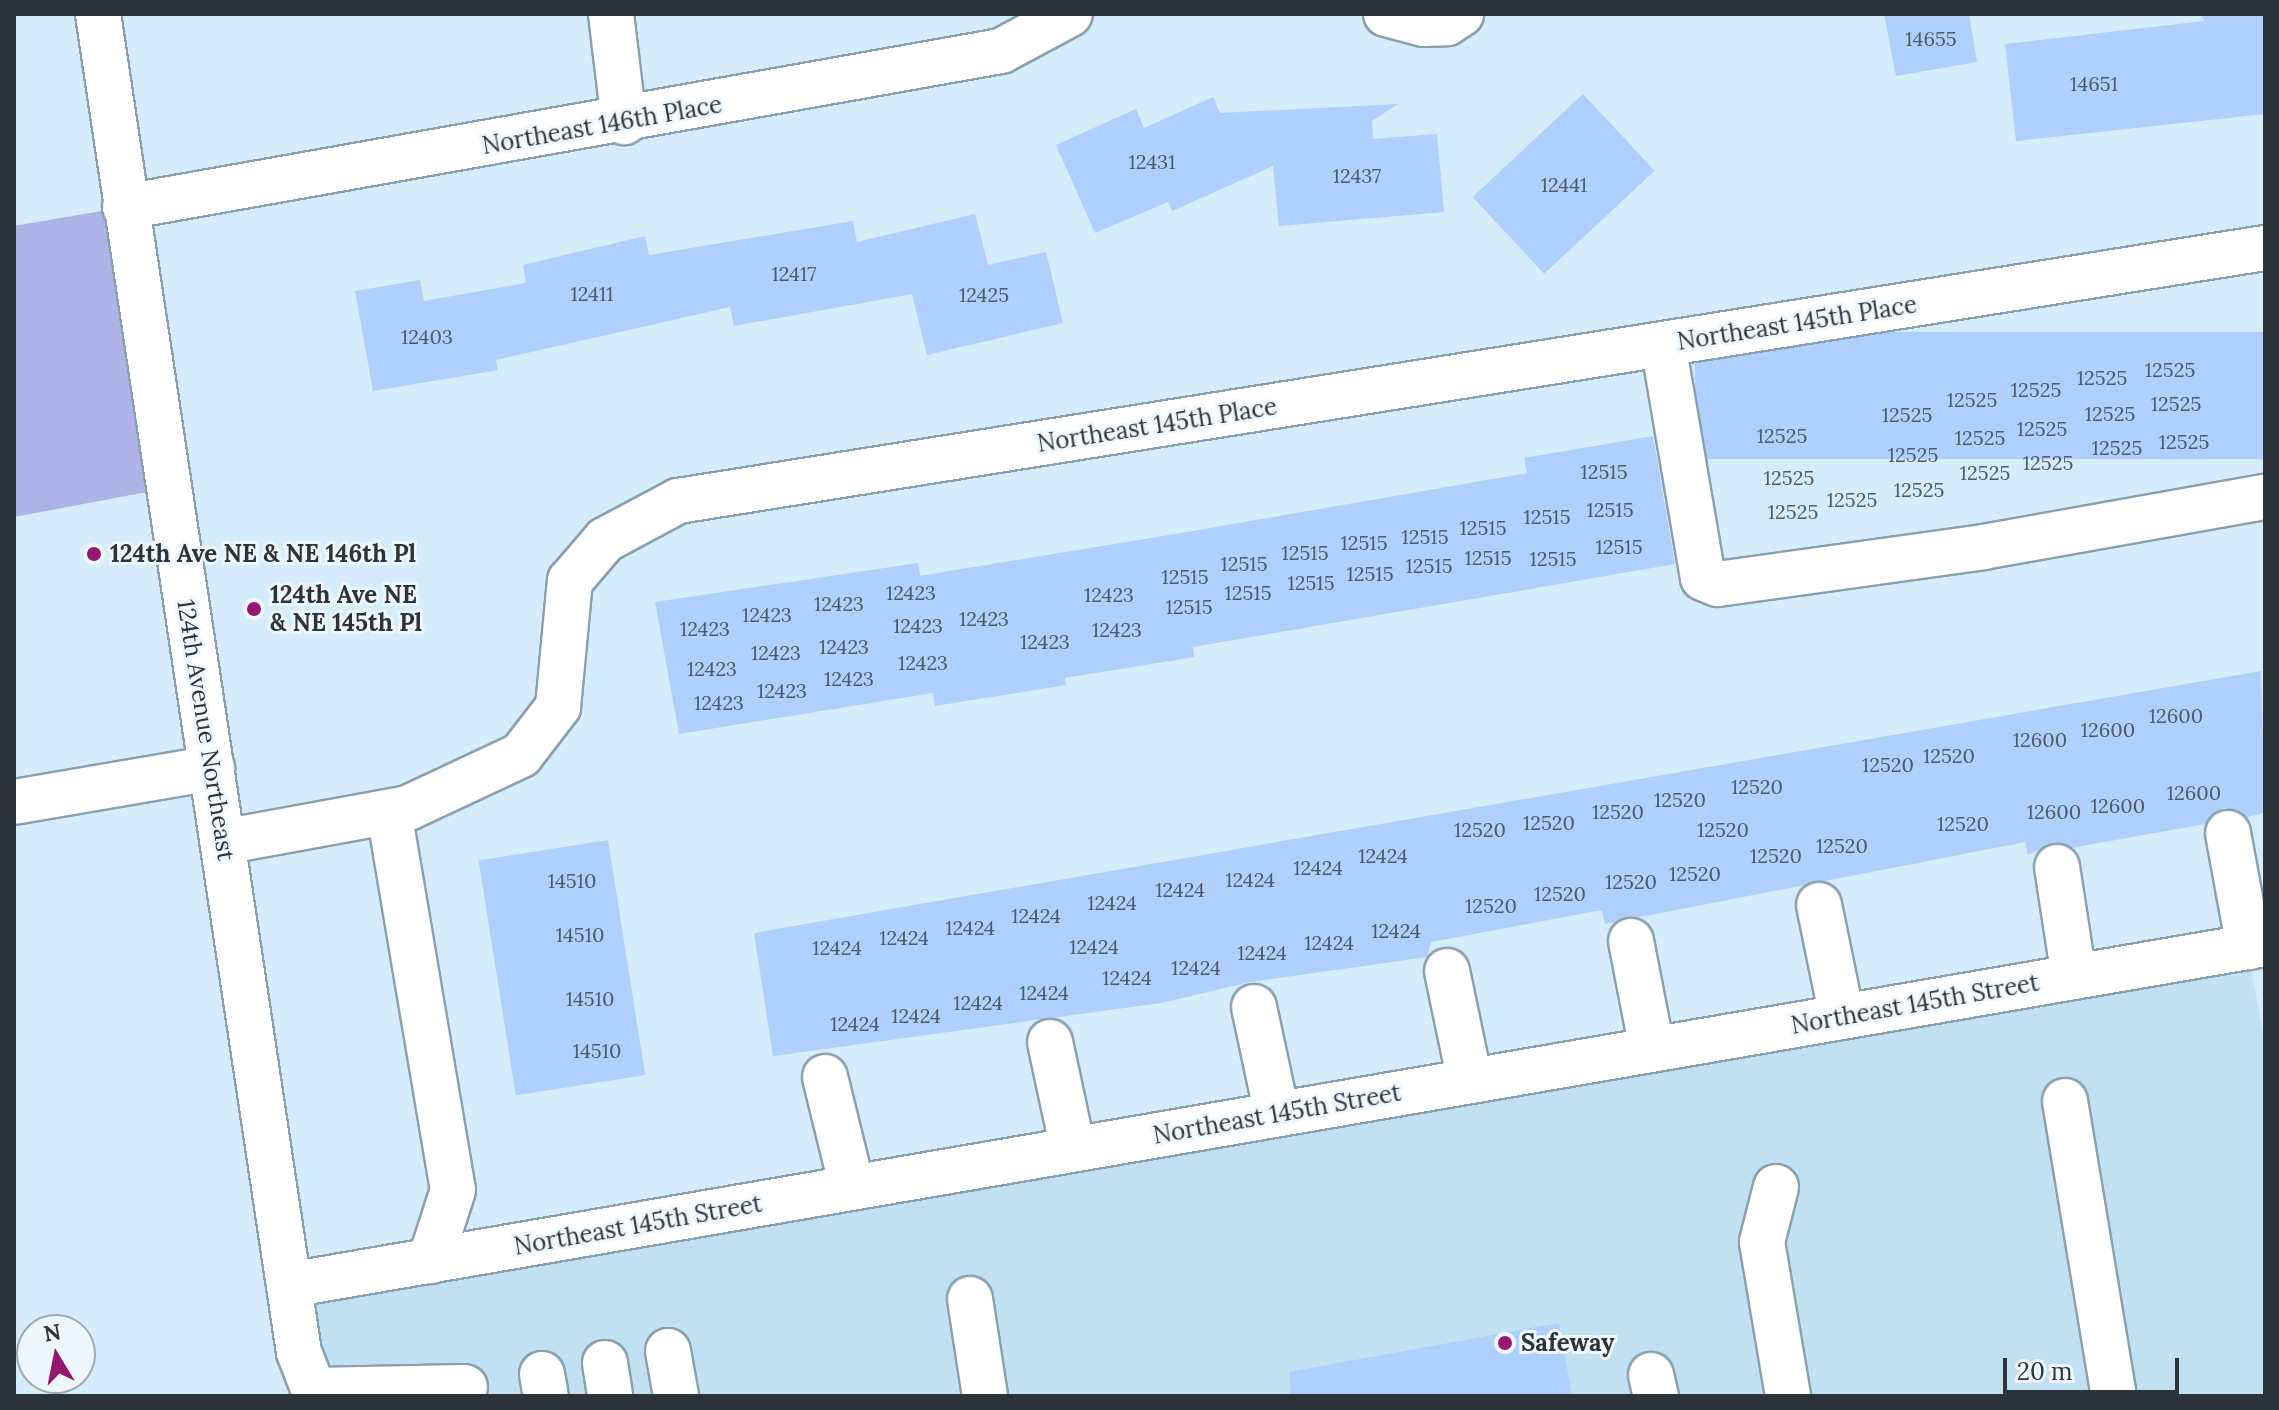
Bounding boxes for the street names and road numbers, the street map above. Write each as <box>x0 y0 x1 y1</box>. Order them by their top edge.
street label: Northeast 146th Place <box>480 90 724 160</box>
street label: Northeast 145th Place <box>1675 290 1919 356</box>
street label: Northeast 145th Place <box>1035 392 1279 458</box>
street label: 124th Avenue Northeast <box>171 597 241 863</box>
street label: Northeast 145th Street <box>1789 968 2041 1040</box>
street label: Northeast 145th Street <box>1151 1078 1403 1150</box>
street label: Northeast 145th Street <box>512 1189 764 1261</box>

